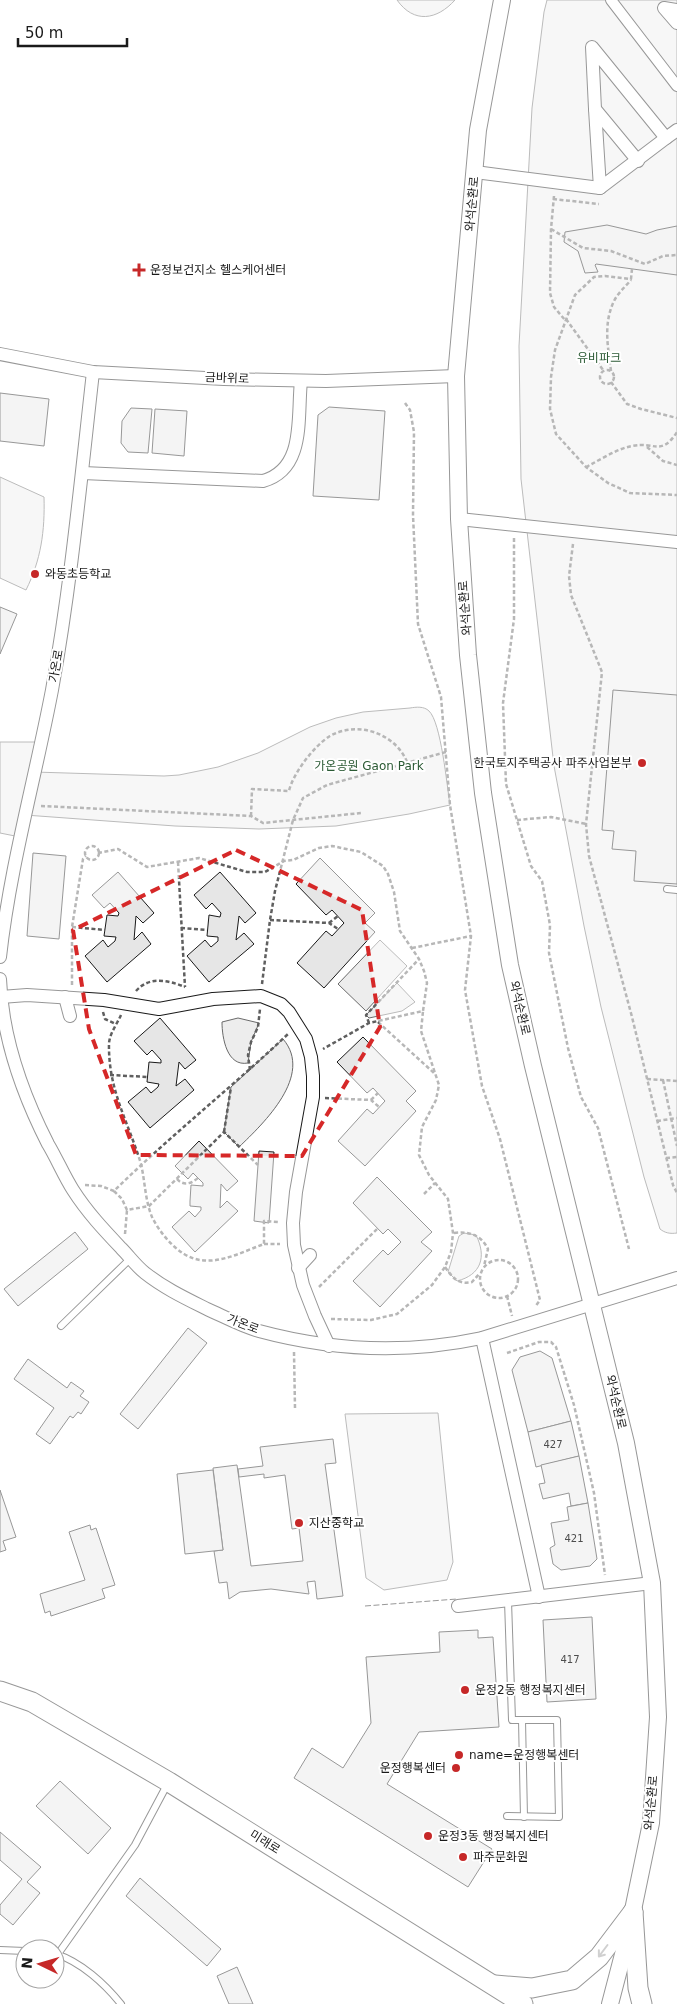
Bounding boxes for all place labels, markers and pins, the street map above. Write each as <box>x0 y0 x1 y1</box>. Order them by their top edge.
marker: 운정보건지소 헬스케어센터 <box>132 263 146 277</box>
place label: 운정보건지소 헬스케어센터 <box>150 263 286 277</box>
place label: 와동초등학교 <box>45 567 111 581</box>
marker: 와동초등학교 <box>29 568 41 580</box>
place label: 한국토지주택공사 파주사업본부 <box>474 756 632 770</box>
marker: 한국토지주택공사 파주사업본부 <box>636 757 648 769</box>
place label: 지산중학교 <box>309 1516 364 1530</box>
marker: 지산중학교 <box>293 1517 305 1529</box>
place label: 운정2동 행정복지센터 <box>475 1683 586 1697</box>
marker: 운정2동 행정복지센터 <box>459 1684 471 1696</box>
place label: name=운정행복센터 <box>469 1748 579 1762</box>
marker: name=운정행복센터 <box>453 1749 465 1761</box>
place label: 운정행복센터 <box>380 1761 446 1775</box>
marker: 운정행복센터 <box>450 1762 462 1774</box>
place label: 운정3동 행정복지센터 <box>438 1829 549 1843</box>
marker: 운정3동 행정복지센터 <box>422 1830 434 1842</box>
place label: 파주문화원 <box>473 1850 528 1864</box>
marker: 파주문화원 <box>457 1851 469 1863</box>

